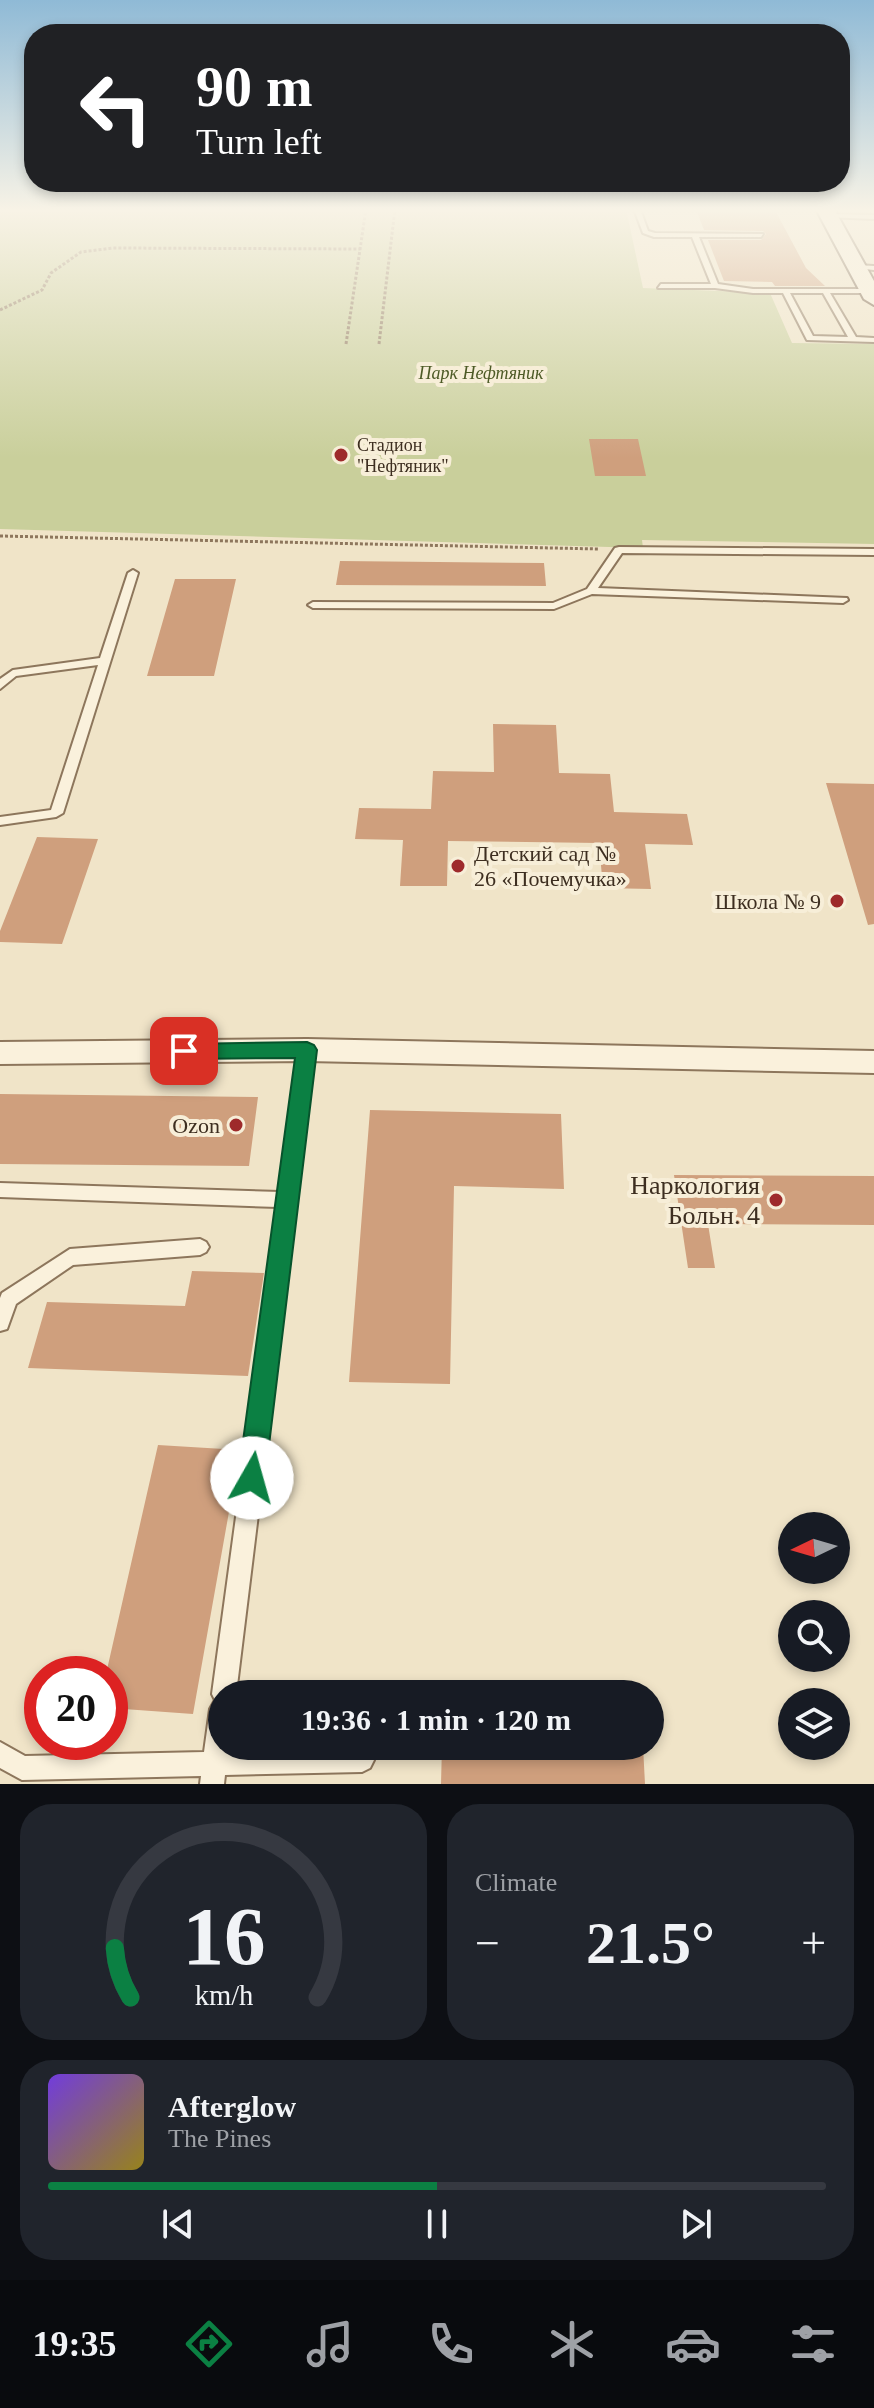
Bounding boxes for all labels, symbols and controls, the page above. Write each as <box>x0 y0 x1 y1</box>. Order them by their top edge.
icon: left <box>64 56 168 160</box>
text: 90 m <box>196 56 313 118</box>
text: Turn left <box>196 122 322 162</box>
park label: Парк Нефтяник <box>418 363 544 383</box>
place label: Стадион "Нефтяник" <box>357 435 449 476</box>
marker: Стадион "Нефтяник" <box>332 446 350 464</box>
place label: Детский сад № 26 «Почемучка» <box>474 841 627 891</box>
marker: Детский сад № 26 «Почемучка» <box>449 857 467 875</box>
place label: Школа № 9 <box>715 889 821 914</box>
marker: Школа № 9 <box>828 892 846 910</box>
pin <box>150 1017 218 1085</box>
icon: arrive <box>162 1029 206 1073</box>
place label: Ozon <box>172 1113 220 1138</box>
marker: Ozon <box>227 1116 245 1134</box>
place label: Наркология Больн. 4 <box>630 1171 760 1230</box>
marker: Наркология Больн. 4 <box>767 1191 785 1209</box>
position arrow <box>210 1436 294 1520</box>
north arrow <box>778 1512 850 1584</box>
map controls <box>778 1512 850 1760</box>
button: search <box>778 1600 850 1672</box>
speed limit sign: 20 <box>24 1656 128 1760</box>
button: layers <box>778 1688 850 1760</box>
text: 19:36 · 1 min · 120 m <box>301 1703 571 1736</box>
text: Climate <box>475 1868 557 1897</box>
text: 16 <box>182 1890 265 1982</box>
text: 21.5° <box>586 1910 715 1976</box>
text: − <box>475 1919 500 1968</box>
text: + <box>801 1919 826 1968</box>
text: km/h <box>194 1980 253 2011</box>
text: Afterglow <box>168 2090 296 2123</box>
text: The Pines <box>168 2124 271 2153</box>
icon: previous <box>156 2202 200 2246</box>
icon: pause <box>415 2202 459 2246</box>
icon: next <box>674 2202 718 2246</box>
icon: directions <box>181 2316 237 2372</box>
icon: music <box>302 2316 358 2372</box>
icon: phone <box>423 2316 479 2372</box>
icon: climate <box>544 2316 600 2372</box>
icon: car <box>665 2316 721 2372</box>
icon: filters <box>785 2316 841 2372</box>
text: 19:35 <box>32 2324 116 2364</box>

